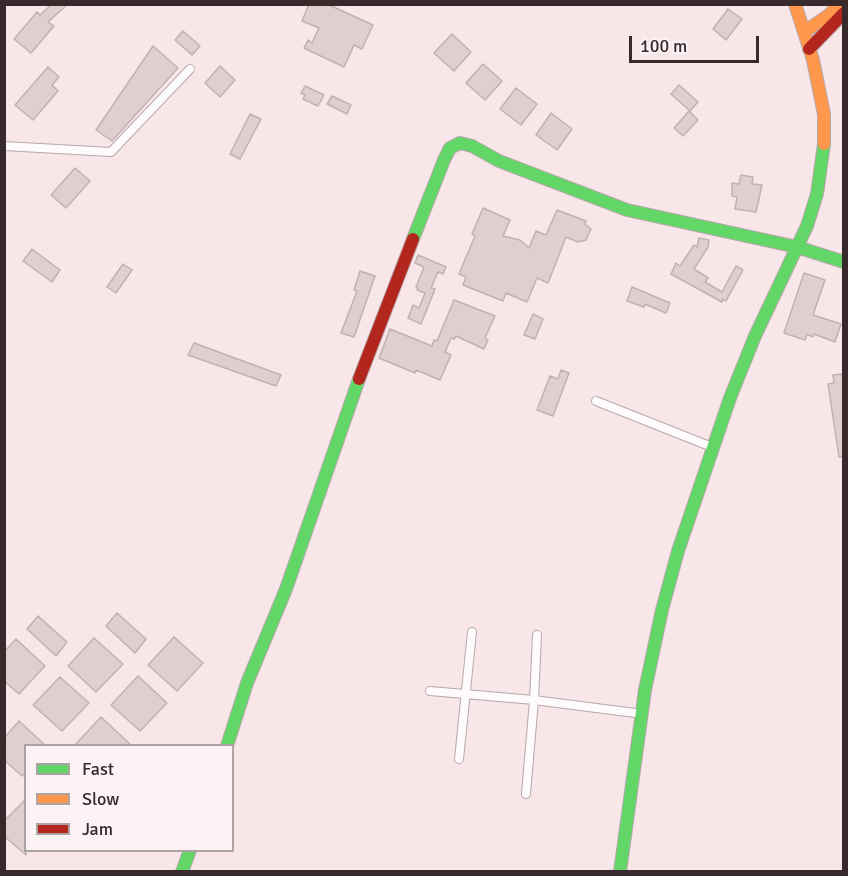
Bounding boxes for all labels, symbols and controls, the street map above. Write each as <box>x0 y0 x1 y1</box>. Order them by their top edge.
scale bar <box>632 24 762 62</box>
text: 100 m <box>640 35 687 57</box>
legend <box>24 744 234 852</box>
text: Fast <box>82 758 114 780</box>
text: Slow <box>82 788 119 810</box>
text: Jam <box>82 818 113 840</box>

